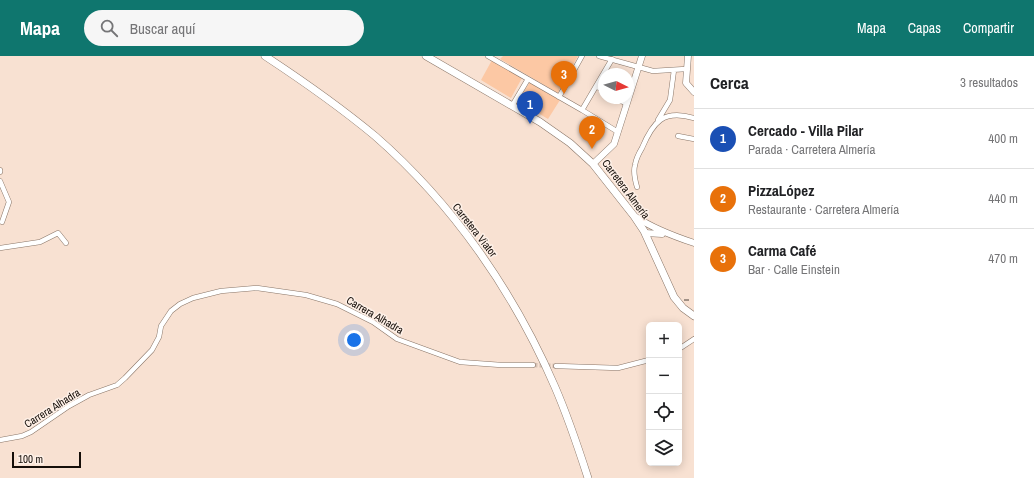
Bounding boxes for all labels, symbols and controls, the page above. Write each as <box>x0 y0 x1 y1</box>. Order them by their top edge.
search box <box>84 10 364 46</box>
text: Mapa <box>20 15 60 41</box>
icon: search <box>98 17 120 39</box>
text: Buscar aquí <box>130 18 195 39</box>
text: Mapa <box>857 19 886 37</box>
text: Capas <box>908 19 941 37</box>
text: Compartir <box>963 19 1014 37</box>
pin: 3 <box>551 61 577 94</box>
north arrow <box>598 68 634 104</box>
text: Cerca <box>710 71 749 94</box>
text: 3 resultados <box>960 74 1018 91</box>
pin: 1 <box>517 91 543 124</box>
pin: 2 <box>579 116 605 149</box>
text: Cercado - Villa Pilar <box>748 120 863 141</box>
text: 1 <box>720 130 726 147</box>
text: 400 m <box>988 130 1018 147</box>
text: Parada · Carretera Almería <box>748 141 875 158</box>
street label: Carretera Almería <box>599 156 653 222</box>
text: PizzaLópez <box>748 180 814 201</box>
text: 2 <box>720 190 726 207</box>
text: 440 m <box>988 190 1018 207</box>
street label: Carretera Viator <box>450 200 500 260</box>
text: Restaurante · Carretera Almería <box>748 201 899 218</box>
text: Carma Café <box>748 240 816 261</box>
text: 3 <box>720 250 726 267</box>
text: 470 m <box>988 250 1018 267</box>
text: Bar · Calle Einstein <box>748 261 840 278</box>
street label: Carrera Alhadra <box>344 293 406 337</box>
map controls <box>646 322 682 466</box>
button: + <box>646 322 682 358</box>
your location <box>344 330 364 350</box>
button: − <box>646 358 682 394</box>
street label: Carrera Alhadra <box>21 385 83 431</box>
button: locate <box>646 394 682 430</box>
button: layers <box>646 430 682 466</box>
scale bar <box>12 450 81 469</box>
text: 100 m <box>18 452 43 466</box>

